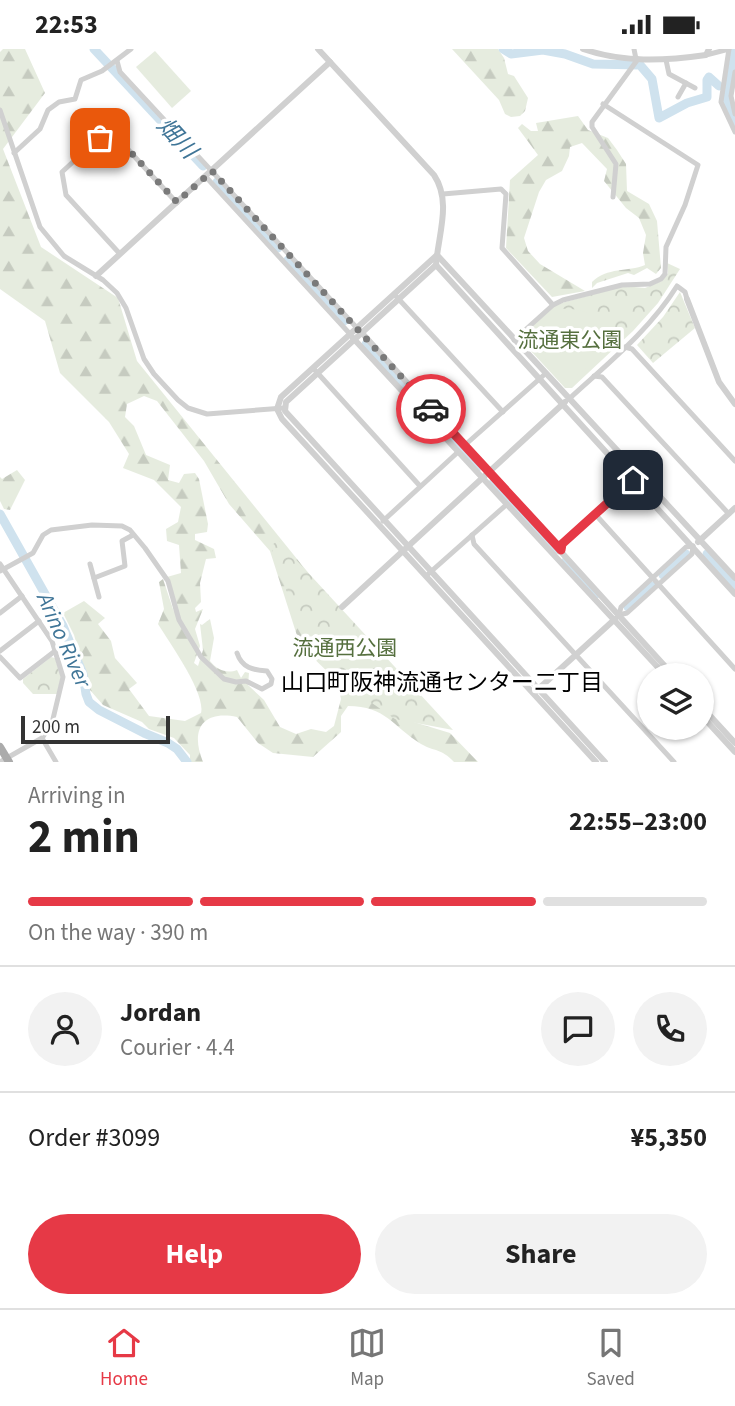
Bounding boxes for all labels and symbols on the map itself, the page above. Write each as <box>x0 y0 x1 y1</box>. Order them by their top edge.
pin <box>70 108 130 168</box>
water label: 畑川 <box>149 110 207 168</box>
park label: 流通東公園 <box>518 325 623 355</box>
courier <box>396 374 466 444</box>
pin <box>603 450 663 510</box>
water label: Arino River <box>28 585 100 694</box>
park label: 流通西公園 <box>293 633 398 663</box>
district label: 山口町阪神流通センター二丁目 <box>281 666 603 699</box>
scale bar <box>21 713 170 745</box>

